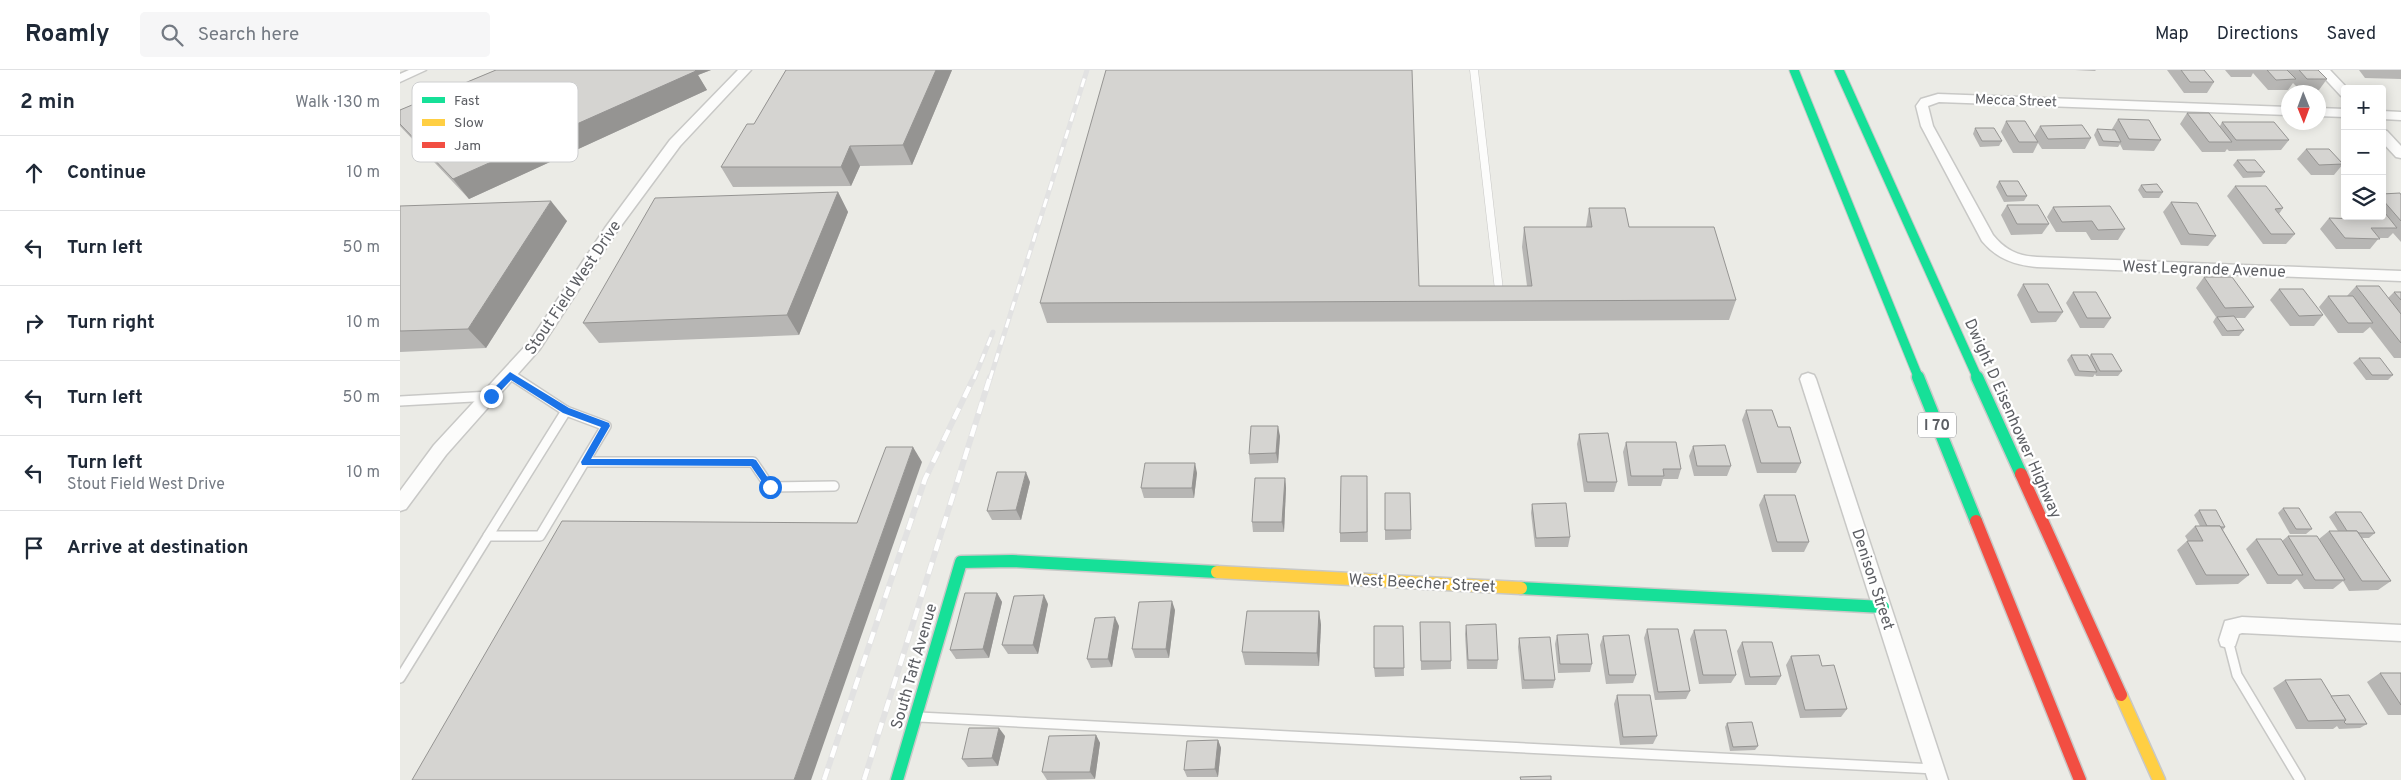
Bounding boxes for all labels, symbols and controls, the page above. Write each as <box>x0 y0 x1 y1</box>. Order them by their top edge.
search box <box>140 12 490 57</box>
text: Roamly <box>25 20 110 50</box>
icon: search <box>158 21 186 49</box>
text: Search here <box>198 23 299 47</box>
text: Map <box>2155 23 2189 46</box>
text: Directions <box>2217 23 2299 46</box>
text: Saved <box>2327 23 2376 46</box>
legend <box>412 82 578 162</box>
north arrow <box>2281 85 2326 130</box>
map controls <box>2341 85 2386 220</box>
button: + <box>2341 85 2386 130</box>
text: 2 min <box>20 89 75 116</box>
street label: Mecca Street <box>1975 92 2057 111</box>
text: Walk · 130 m <box>295 93 380 113</box>
text: Fast <box>454 93 480 110</box>
text: Slow <box>454 115 484 132</box>
button: − <box>2341 130 2386 175</box>
text: Jam <box>454 138 481 155</box>
icon: ahead <box>20 159 48 187</box>
text: Continue <box>67 161 146 185</box>
text: 10 m <box>346 163 380 183</box>
button: layers <box>2341 175 2386 220</box>
street label: Stout Field West Drive <box>521 217 626 359</box>
icon: left <box>20 234 48 262</box>
text: Turn left <box>67 236 143 260</box>
text: 50 m <box>343 238 380 258</box>
street label: West Legrande Avenue <box>2122 257 2286 283</box>
icon: right <box>20 309 48 337</box>
text: Turn right <box>67 311 155 335</box>
text: 10 m <box>346 313 380 333</box>
street label: Dwight D Eisenhower Highway <box>1959 316 2065 522</box>
icon: left <box>20 384 48 412</box>
route end <box>480 385 503 408</box>
text: Turn left <box>67 386 143 410</box>
text: 50 m <box>343 388 380 408</box>
road number: I 70 <box>1918 412 1956 438</box>
text: Turn left <box>67 451 143 475</box>
icon: left <box>20 459 48 487</box>
text: 10 m <box>346 463 380 483</box>
text: Stout Field West Drive <box>67 475 225 495</box>
route start <box>759 476 782 499</box>
street label: Denison Street <box>1846 526 1898 633</box>
icon: arrive <box>20 534 48 562</box>
text: Arrive at destination <box>67 536 248 560</box>
street label: West Beecher Street <box>1348 570 1496 598</box>
street label: South Taft Avenue <box>887 601 942 732</box>

